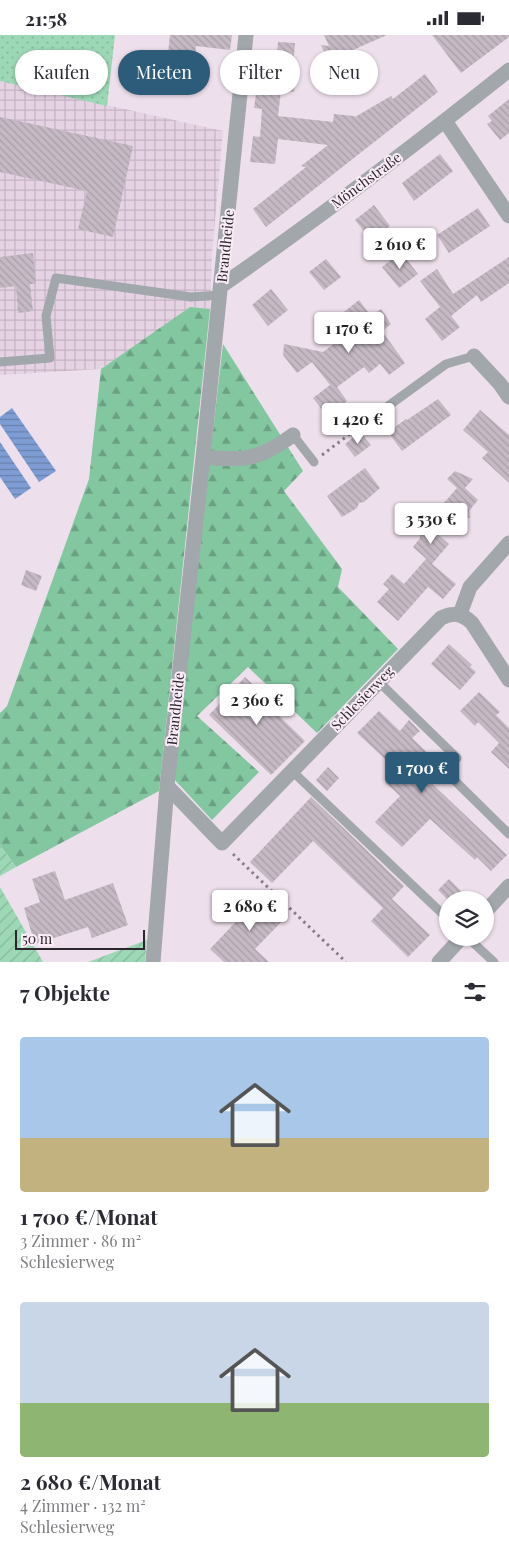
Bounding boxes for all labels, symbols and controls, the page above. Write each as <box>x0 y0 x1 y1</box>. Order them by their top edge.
text: 21:58 <box>25 5 67 31</box>
chip: Kaufen <box>15 50 108 95</box>
chip: Mieten <box>118 50 210 95</box>
chip: Filter <box>220 50 300 95</box>
chip: Neu <box>310 50 378 95</box>
street label: Mönchstraße <box>327 148 405 212</box>
street label: Brandheide <box>212 209 238 283</box>
pin: 2 610 € <box>354 227 446 270</box>
text: 2 610 € <box>374 233 426 254</box>
pin: 1 170 € <box>303 311 395 354</box>
text: 1 170 € <box>325 317 373 338</box>
pin: 1 420 € <box>312 403 404 445</box>
text: 1 420 € <box>333 408 383 429</box>
pin: 3 530 € <box>385 503 477 545</box>
text: 3 530 € <box>406 508 456 529</box>
street label: Schlesierweg <box>327 661 398 734</box>
street label: Brandheide <box>162 672 188 746</box>
pin: 2 360 € <box>211 683 303 726</box>
text: 2 360 € <box>231 689 283 710</box>
pin: 1 700 € <box>376 751 468 794</box>
text: 1 700 € <box>396 757 448 778</box>
pin: 2 680 € <box>204 889 296 932</box>
map controls <box>439 891 494 946</box>
button: layers <box>439 891 494 946</box>
text: 2 680 € <box>223 895 277 916</box>
scale bar <box>15 927 145 950</box>
text: 50 m <box>22 929 52 948</box>
text: 7 Objekte <box>20 978 110 1006</box>
icon: filters <box>461 978 489 1006</box>
icon: home <box>210 1070 300 1160</box>
text: 1 700 €/Monat <box>20 1202 158 1230</box>
text: 3 Zimmer · 86 m² <box>20 1230 141 1251</box>
text: Schlesierweg <box>20 1251 114 1272</box>
icon: home <box>210 1335 300 1425</box>
text: 2 680 €/Monat <box>20 1467 161 1495</box>
text: 4 Zimmer · 132 m² <box>20 1495 146 1516</box>
text: Schlesierweg <box>20 1516 114 1537</box>

